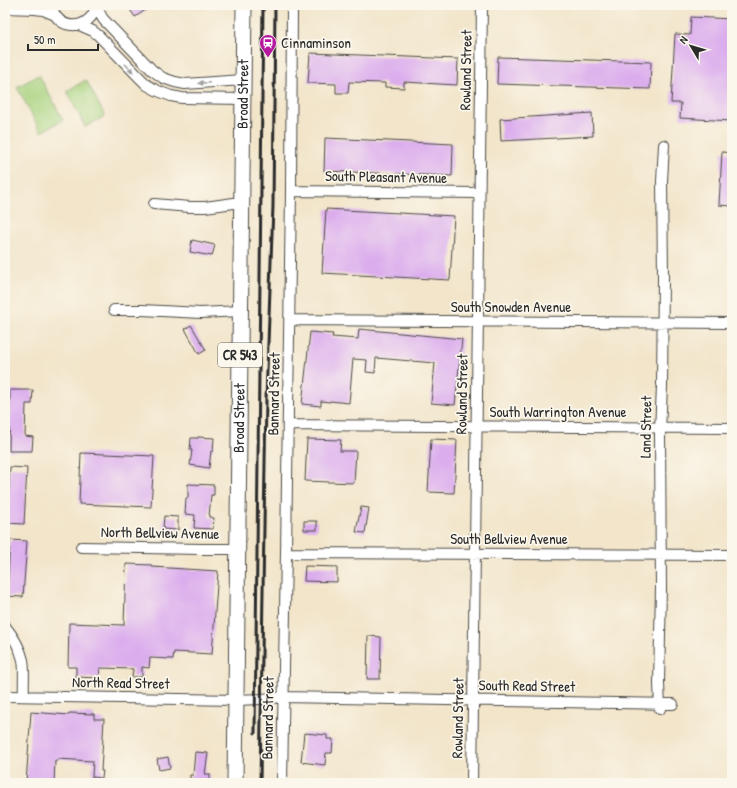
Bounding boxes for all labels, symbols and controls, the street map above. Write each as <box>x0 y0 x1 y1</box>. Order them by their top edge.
scale bar <box>28 26 98 52</box>
north arrow <box>671 26 711 66</box>
street label: Rowland Street <box>454 29 477 111</box>
text: 50 m <box>34 31 55 48</box>
place label: Cinnaminson <box>281 32 351 53</box>
station icon: Cinnaminson <box>258 33 278 58</box>
text: N <box>676 33 691 46</box>
street label: Broad Street <box>232 58 253 129</box>
one-way arrow <box>124 63 134 73</box>
one-way arrow <box>198 79 210 86</box>
street label: South Pleasant Avenue <box>325 165 447 188</box>
street label: South Snowden Avenue <box>451 296 571 317</box>
road number: CR 543 <box>218 343 262 367</box>
street label: Bannard Street <box>262 352 285 436</box>
street label: Rowland Street <box>450 353 473 435</box>
street label: Broad Street <box>228 382 250 453</box>
street label: Land Street <box>634 395 657 458</box>
street label: South Warrington Avenue <box>490 401 626 422</box>
street label: North Bellview Avenue <box>101 521 219 544</box>
street label: South Bellview Avenue <box>450 528 568 549</box>
street label: North Read Street <box>72 671 171 694</box>
street label: South Read Street <box>478 674 576 697</box>
street label: Bannard Street <box>256 676 279 760</box>
street label: Rowland Street <box>446 677 469 759</box>

